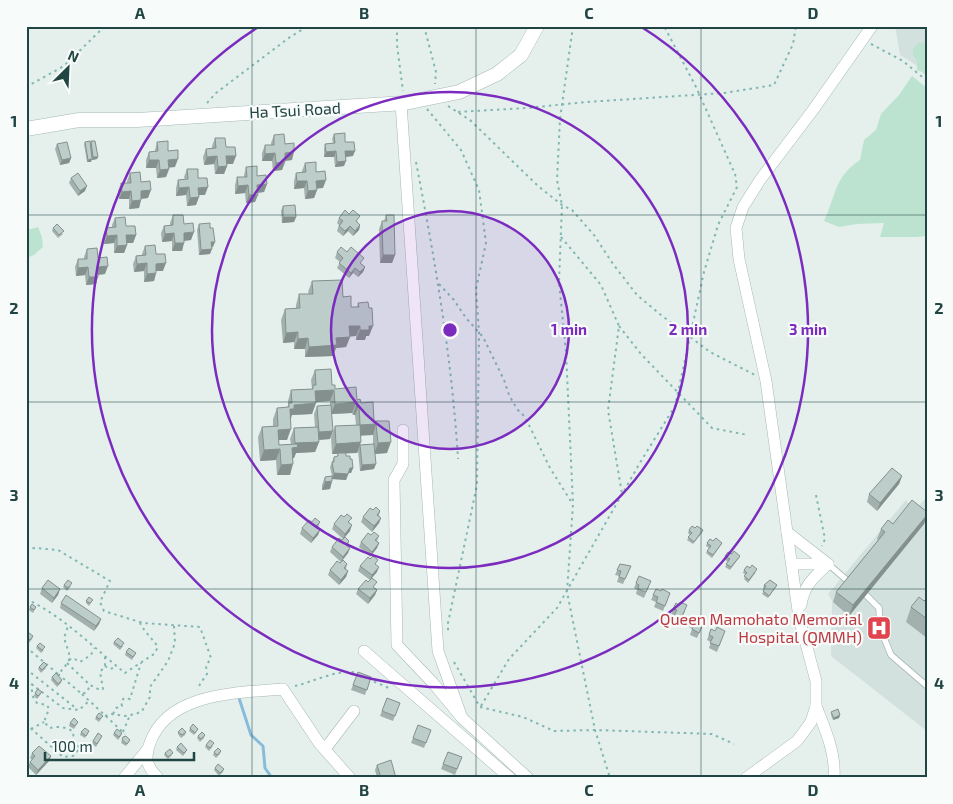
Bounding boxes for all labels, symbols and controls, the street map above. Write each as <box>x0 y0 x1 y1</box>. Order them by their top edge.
text: A <box>135 3 146 22</box>
text: B <box>359 3 369 22</box>
text: C <box>584 3 594 22</box>
text: D <box>808 3 819 22</box>
north arrow <box>42 42 92 92</box>
text: N <box>65 46 82 65</box>
street label: Ha Tsui Road <box>249 98 341 121</box>
text: 1 <box>11 111 17 130</box>
text: 1 <box>936 111 942 130</box>
text: 2 <box>9 298 19 317</box>
text: 2 <box>934 298 944 317</box>
text: 1 min <box>551 320 587 338</box>
text: 2 min <box>669 320 707 338</box>
text: 3 min <box>789 320 827 338</box>
centre of rings <box>441 321 459 339</box>
text: 3 <box>9 485 19 504</box>
text: 3 <box>934 485 944 504</box>
place label: Queen Mamohato Memorial Hospital (QMMH) <box>660 609 862 647</box>
hospital icon: Queen Mamohato Memorial Hospital (QMMH) <box>866 615 892 641</box>
text: 4 <box>9 673 19 692</box>
text: 4 <box>934 673 944 692</box>
scale bar <box>45 729 194 761</box>
text: 100 m <box>52 737 93 755</box>
text: A <box>135 780 146 799</box>
text: B <box>359 780 369 799</box>
text: C <box>584 780 594 799</box>
text: D <box>808 780 819 799</box>

